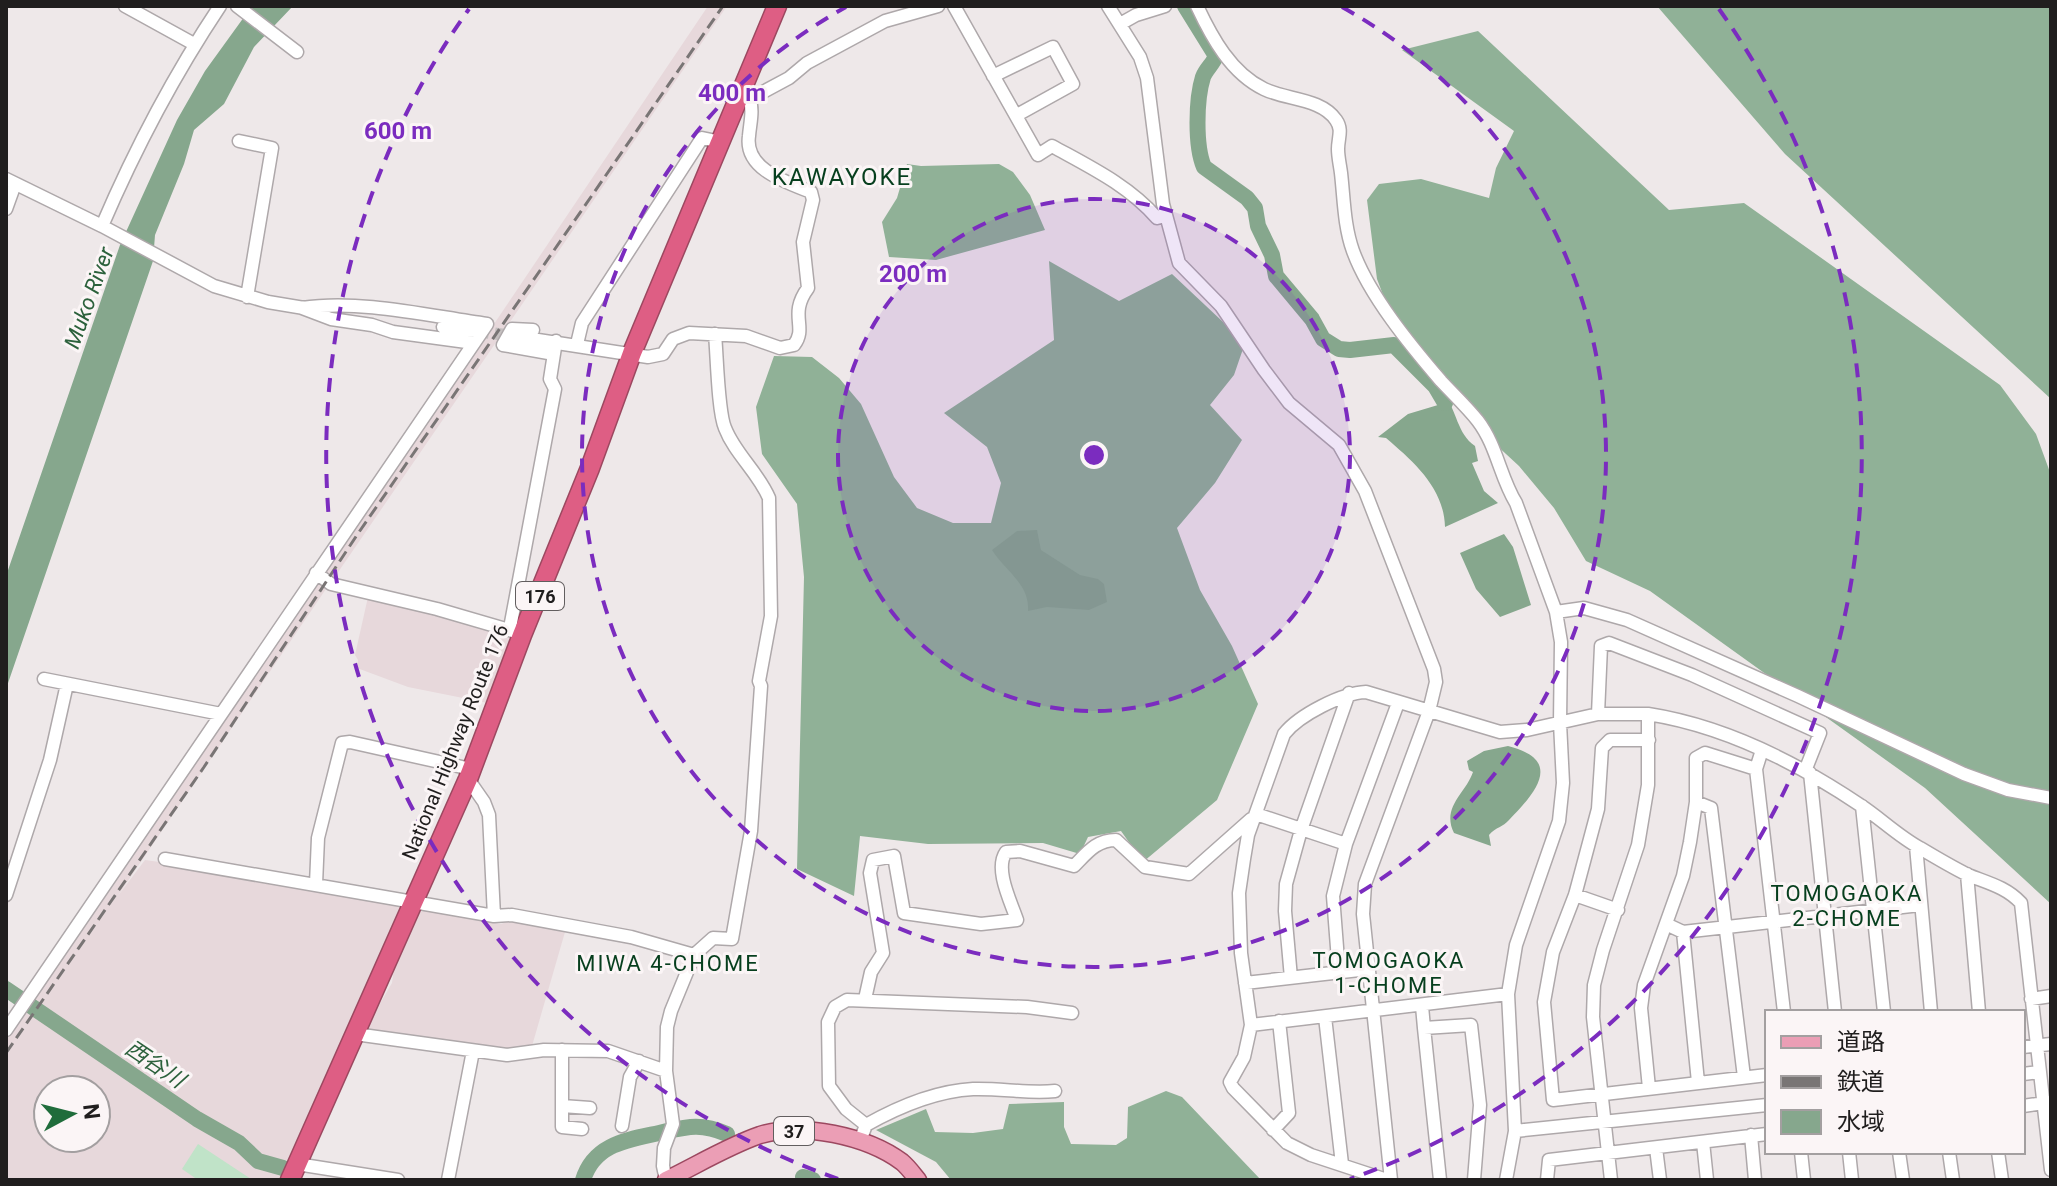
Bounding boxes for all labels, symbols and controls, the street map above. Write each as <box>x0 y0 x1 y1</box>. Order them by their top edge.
text: 400 m <box>698 79 766 107</box>
text: 600 m <box>364 117 432 145</box>
district label: KAWAYOKE <box>772 163 912 191</box>
water label: Muko River <box>59 243 119 352</box>
text: 200 m <box>879 260 947 288</box>
centre of rings <box>1080 441 1108 469</box>
road number: 176 <box>516 582 564 610</box>
street label: National Highway Route 176 <box>397 621 513 863</box>
district label: TOMOGAOKA 2-CHOME <box>1771 881 1923 931</box>
district label: TOMOGAOKA 1-CHOME <box>1313 948 1465 998</box>
district label: MIWA 4-CHOME <box>576 951 760 976</box>
legend <box>1765 1010 2025 1154</box>
text: 道路 <box>1837 1028 1885 1056</box>
water label: 西谷川 <box>121 1035 191 1094</box>
text: 鉄道 <box>1837 1068 1885 1096</box>
north arrow <box>32 1074 112 1154</box>
text: N <box>78 1102 105 1121</box>
text: 水域 <box>1837 1108 1885 1136</box>
road number: 37 <box>774 1117 814 1145</box>

